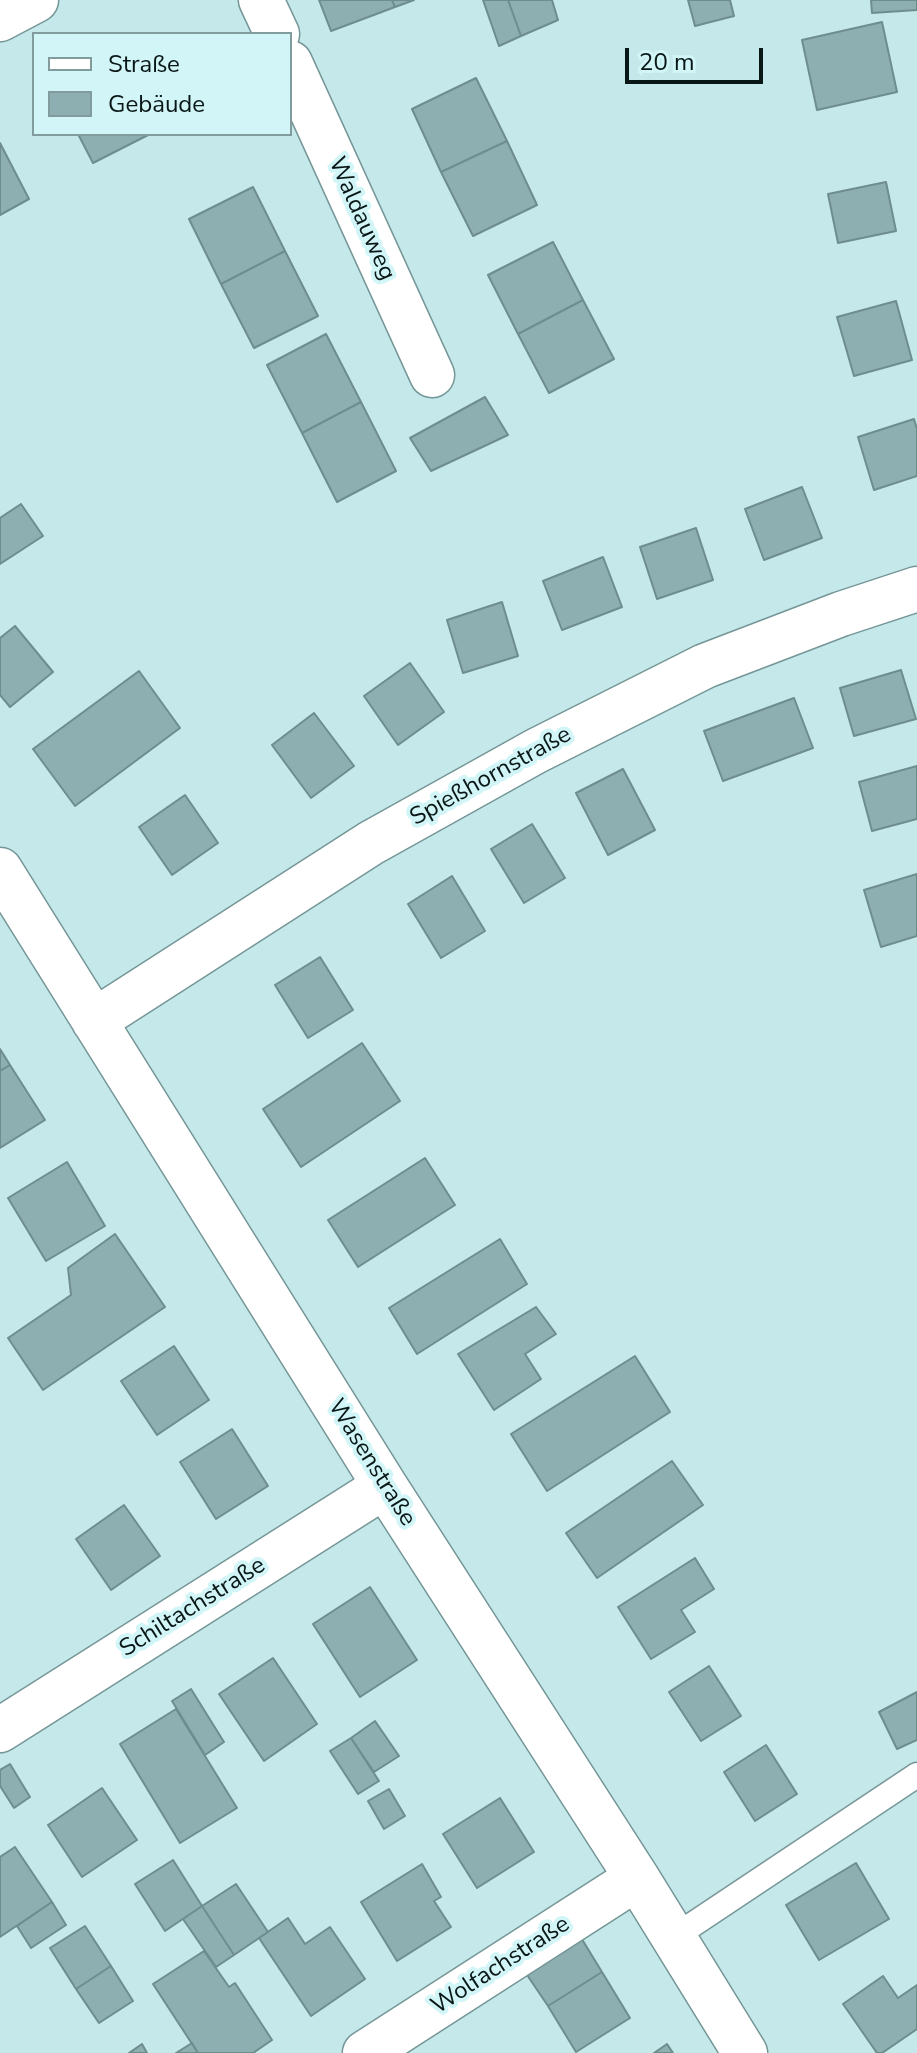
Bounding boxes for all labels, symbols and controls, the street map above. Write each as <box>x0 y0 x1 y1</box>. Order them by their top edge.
legend <box>32 32 292 136</box>
scale bar <box>629 32 767 82</box>
text: 20 m <box>639 46 695 78</box>
text: Straße <box>108 48 180 80</box>
text: Gebäude <box>108 88 205 120</box>
street label: Waldauweg <box>321 153 401 285</box>
street label: Spießhornstraße <box>405 721 577 833</box>
street label: Wasenstraße <box>321 1394 421 1532</box>
street label: Schiltachstraße <box>115 1552 271 1664</box>
street label: Wolfachstraße <box>426 1911 576 2021</box>

